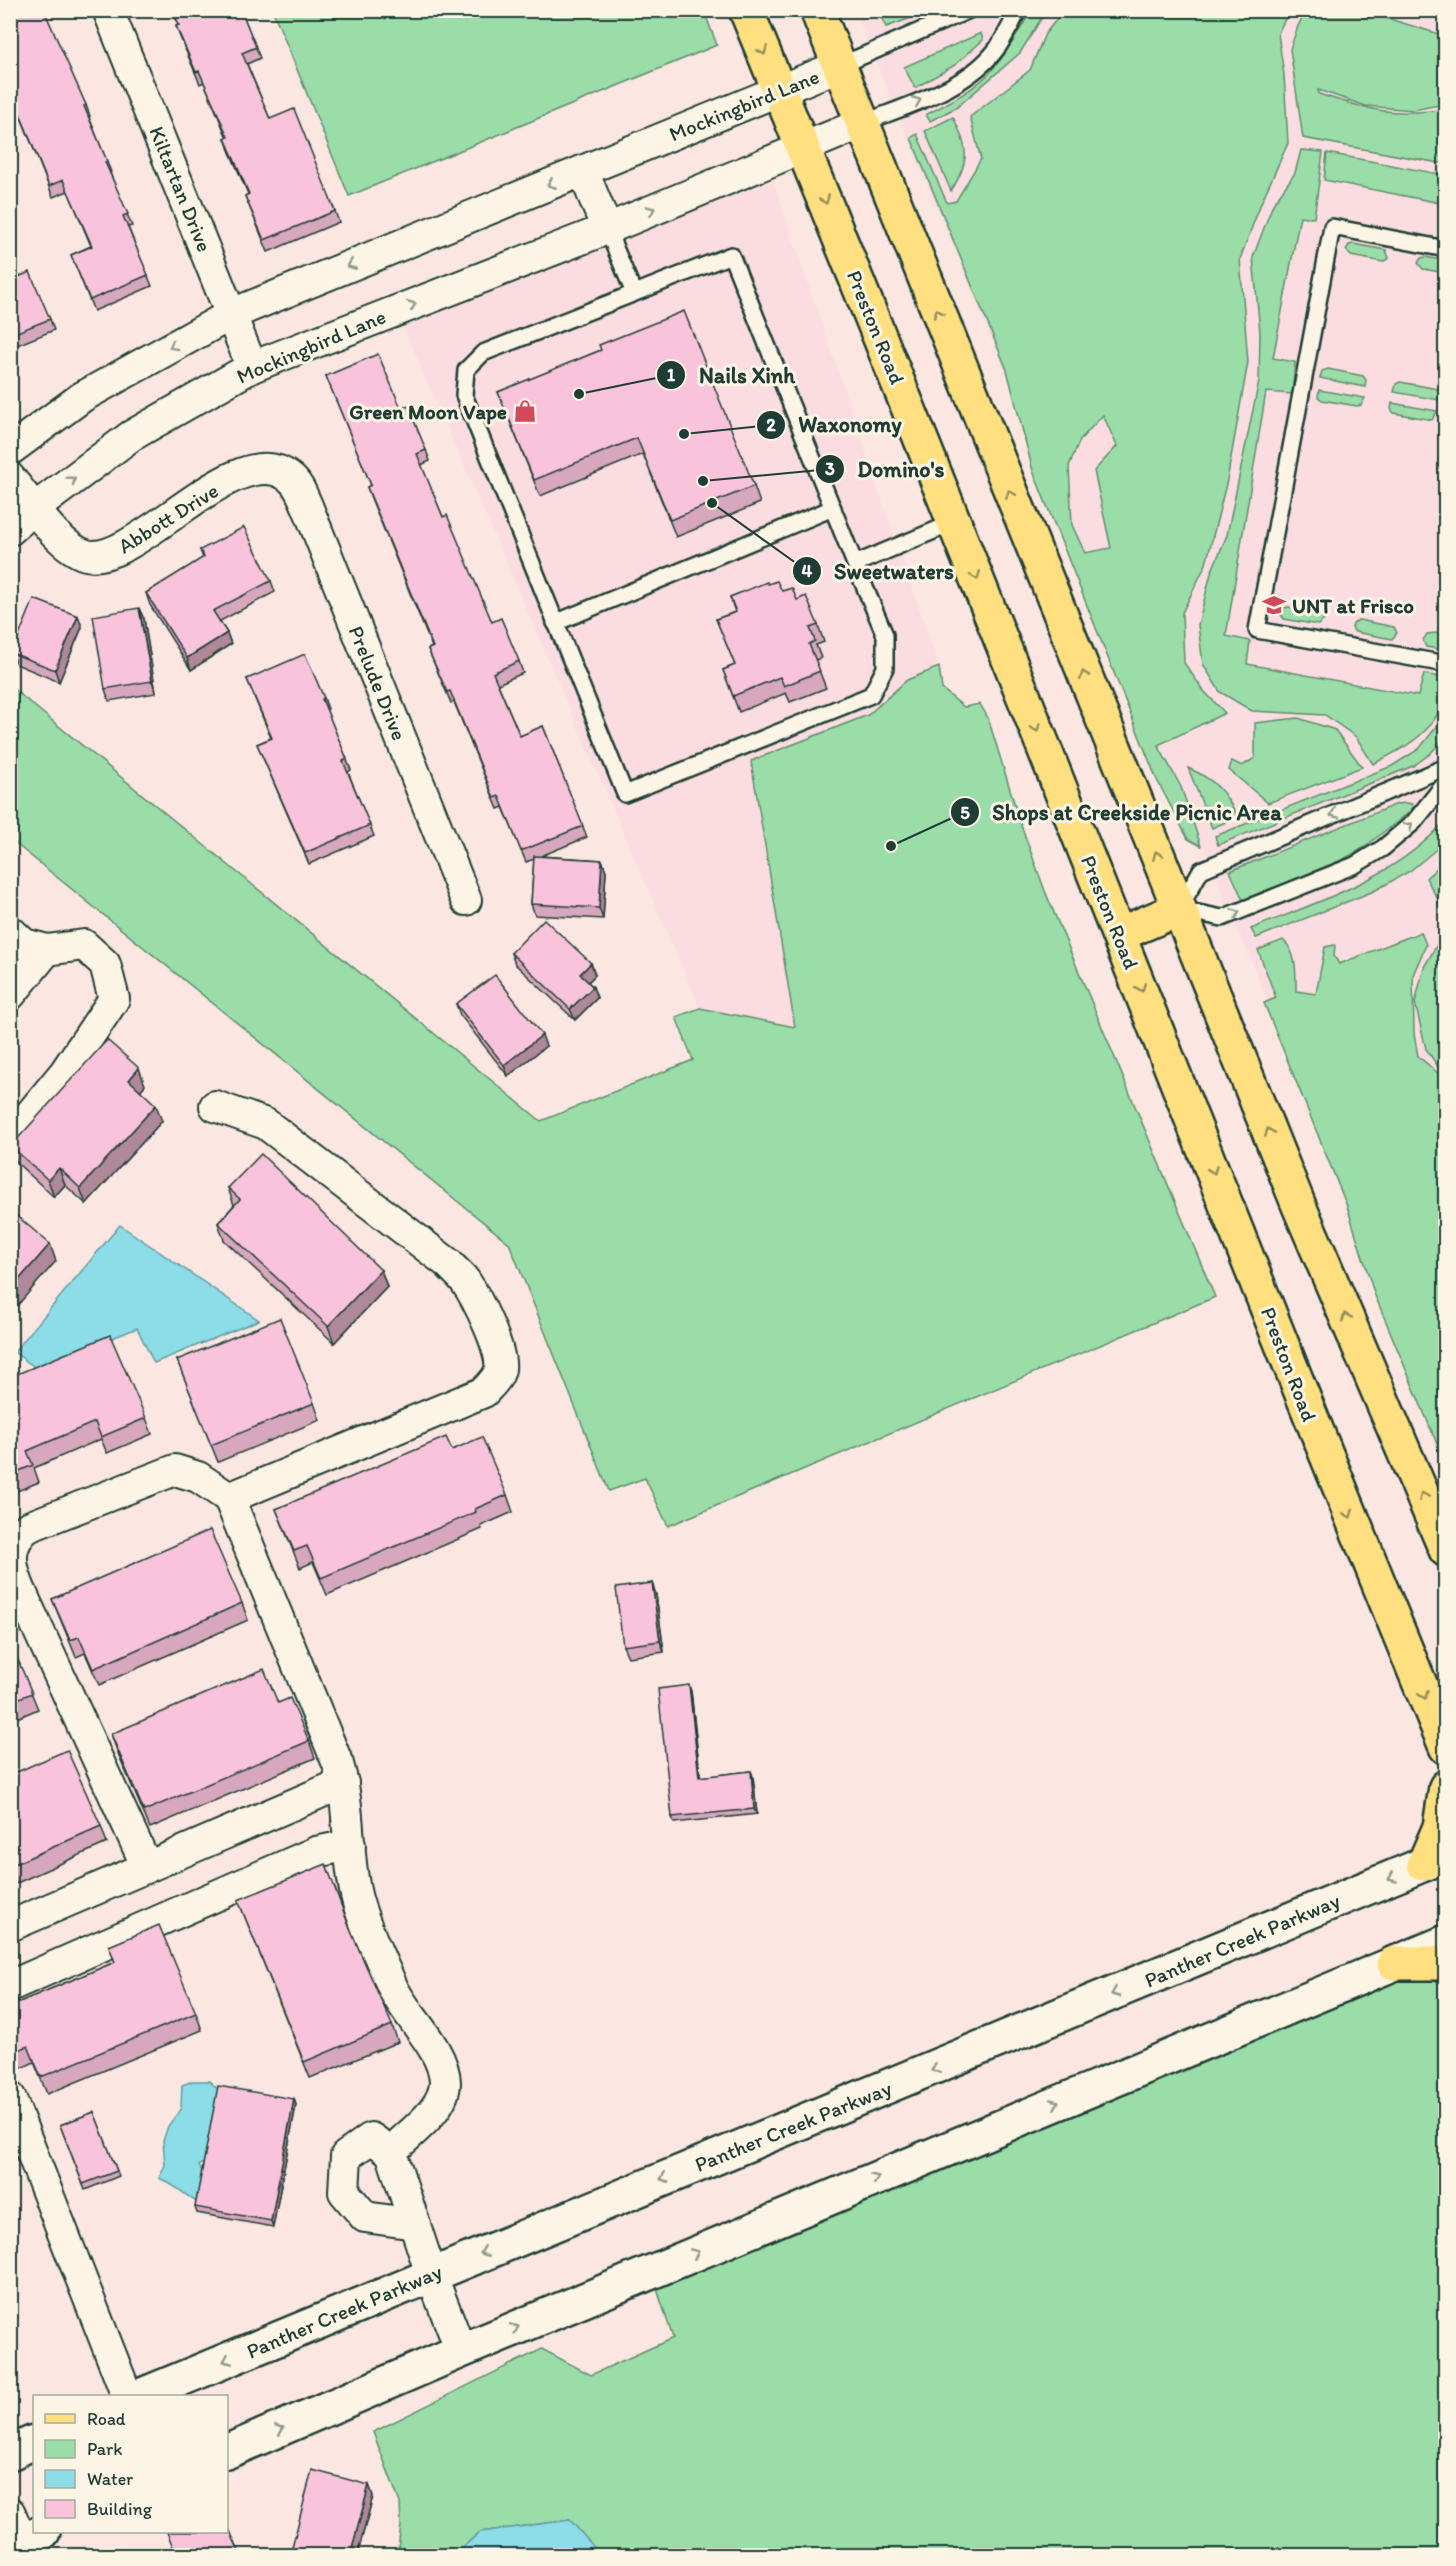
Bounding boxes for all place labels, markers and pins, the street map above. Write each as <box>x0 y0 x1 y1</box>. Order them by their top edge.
callout: Nails Xinh <box>656 355 807 395</box>
shop icon: Green Moon Vape <box>512 398 538 424</box>
place label: Green Moon Vape <box>349 399 507 425</box>
callout: Waxonomy <box>756 405 913 445</box>
callout: Domino's <box>815 449 956 489</box>
callout: Sweetwaters <box>792 551 966 591</box>
school or university icon: UNT at Frisco <box>1261 592 1287 618</box>
place label: UNT at Frisco <box>1292 593 1414 618</box>
callout: Shops at Creekside Picnic Area <box>950 792 1293 832</box>

